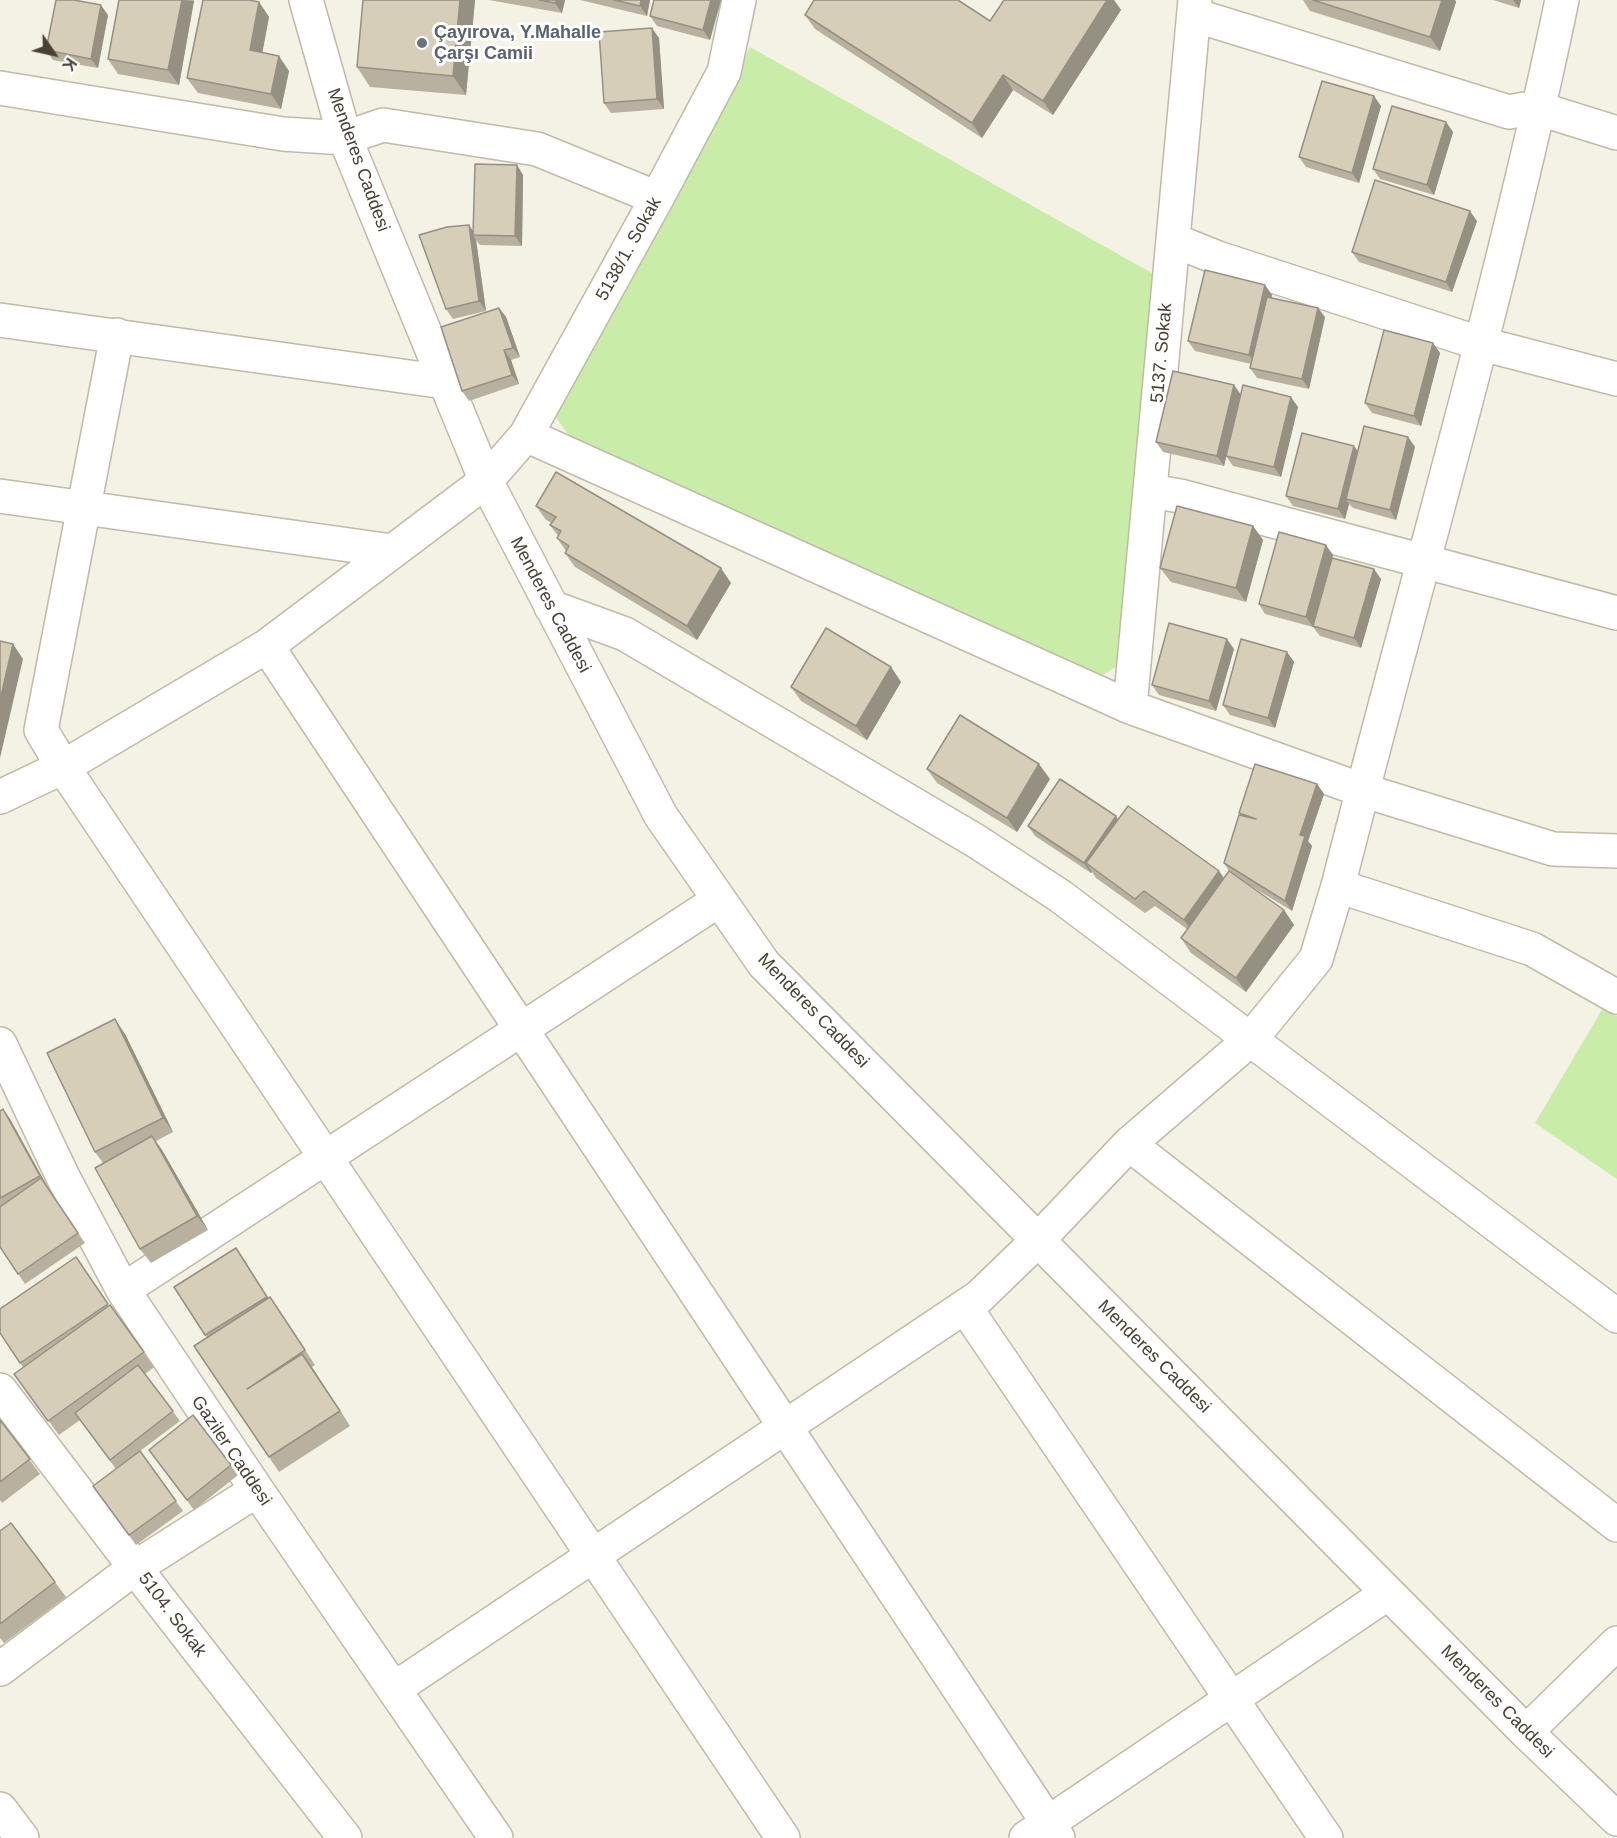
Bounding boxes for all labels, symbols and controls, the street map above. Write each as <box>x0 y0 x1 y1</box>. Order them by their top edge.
place label: Çayırova, Y.Mahalle Çarşı Camii <box>434 22 601 64</box>
north arrow <box>24 24 84 84</box>
marker: Çayırova, Y.Mahalle Çarşı Camii <box>415 36 429 50</box>
text: K <box>59 55 80 74</box>
street label: Menderes Caddesi <box>322 85 394 235</box>
street label: 5138/1. Sokak <box>592 193 666 305</box>
street label: 5137. Sokak <box>1147 302 1177 404</box>
street label: Menderes Caddesi <box>505 533 595 677</box>
street label: Menderes Caddesi <box>753 949 873 1073</box>
street label: Menderes Caddesi <box>1093 1296 1215 1418</box>
street label: Gaziler Caddesi <box>186 1392 276 1510</box>
street label: 5104. Sokak <box>133 1569 211 1661</box>
street label: Menderes Caddesi <box>1436 1641 1558 1763</box>

